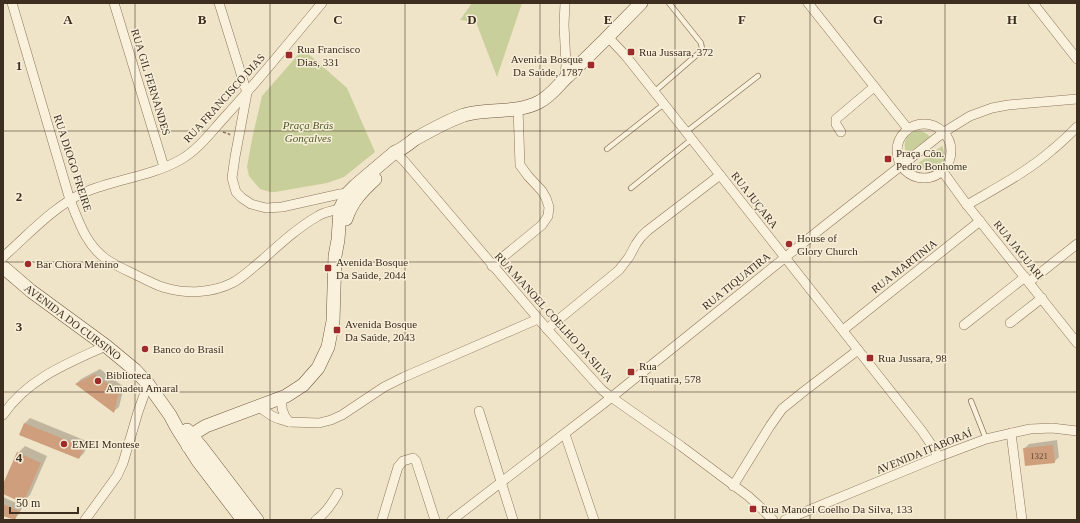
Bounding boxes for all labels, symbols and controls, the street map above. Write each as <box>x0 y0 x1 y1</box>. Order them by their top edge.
text: A <box>63 12 73 27</box>
text: B <box>198 12 207 27</box>
text: C <box>333 12 343 27</box>
text: D <box>467 12 477 27</box>
text: E <box>604 12 612 27</box>
text: F <box>738 12 746 27</box>
text: G <box>873 12 883 27</box>
text: H <box>1007 12 1017 27</box>
street label: RUA GIL FERNANDES <box>129 27 173 137</box>
place label: Rua Francisco Dias, 331 <box>297 43 361 68</box>
place label: Rua Jussara, 372 <box>639 46 713 58</box>
marker: Rua Jussara, 372 <box>626 47 636 57</box>
marker: Rua Francisco Dias, 331 <box>284 50 294 60</box>
street label: RUA FRANCISCO DIAS <box>181 51 267 145</box>
place label: Avenida Bosque Da Saúde, 1787 <box>511 53 583 78</box>
text: 1 <box>16 58 22 73</box>
marker: Avenida Bosque Da Saúde, 1787 <box>586 60 596 70</box>
street label: RUA DIOGO FREIRE <box>52 113 94 213</box>
park label: Praça Brás Gonçalves <box>282 119 333 144</box>
place label: Praça Côn. Pedro Bonhome <box>896 147 967 172</box>
marker: Praça Côn. Pedro Bonhome <box>883 154 893 164</box>
street label: RUA JUÇARA <box>729 169 781 231</box>
text: 2 <box>16 189 22 204</box>
street label: RUA JAGUARI <box>992 218 1047 282</box>
place label: House of Glory Church <box>797 232 858 257</box>
street label: RUA MARTINIA <box>869 237 939 295</box>
marker: House of Glory Church <box>784 239 794 249</box>
street label: RUA MANOEL COELHO DA SILVA <box>493 250 615 384</box>
street label: RUA TIQUATIRA <box>700 250 772 312</box>
place label: Avenida Bosque Da Saúde, 2044 <box>336 256 408 281</box>
place label: Bar Chora Menino <box>36 258 119 270</box>
marker: Bar Chora Menino <box>23 259 33 269</box>
marker: Avenida Bosque Da Saúde, 2044 <box>323 263 333 273</box>
street label: AVENIDA DO CURSINO <box>22 282 124 362</box>
place label: Avenida Bosque Da Saúde, 2043 <box>345 318 417 343</box>
text: 3 <box>16 319 23 334</box>
marker: Avenida Bosque Da Saúde, 2043 <box>332 325 342 335</box>
place label: Banco do Brasil <box>153 343 224 355</box>
marker: Banco do Brasil <box>140 344 150 354</box>
place label: Rua Jussara, 98 <box>878 352 947 364</box>
marker: Rua Jussara, 98 <box>865 353 875 363</box>
place label: Rua Tiquatira, 578 <box>639 360 701 385</box>
marker: Rua Tiquatira, 578 <box>626 367 636 377</box>
place label: Biblioteca Amadeu Amaral <box>106 369 178 394</box>
marker: Biblioteca Amadeu Amaral <box>93 376 103 386</box>
street label: AVENIDA ITABORAÍ <box>874 426 974 476</box>
place label: EMEI Montese <box>72 438 140 450</box>
marker: EMEI Montese <box>59 439 69 449</box>
text: 4 <box>16 450 23 465</box>
house number: 1321 <box>1030 451 1048 461</box>
scale bar <box>10 489 78 515</box>
text: 50 m <box>16 496 41 510</box>
place label: Rua Manoel Coelho Da Silva, 133 <box>761 503 913 515</box>
marker: Rua Manoel Coelho Da Silva, 133 <box>748 504 758 514</box>

